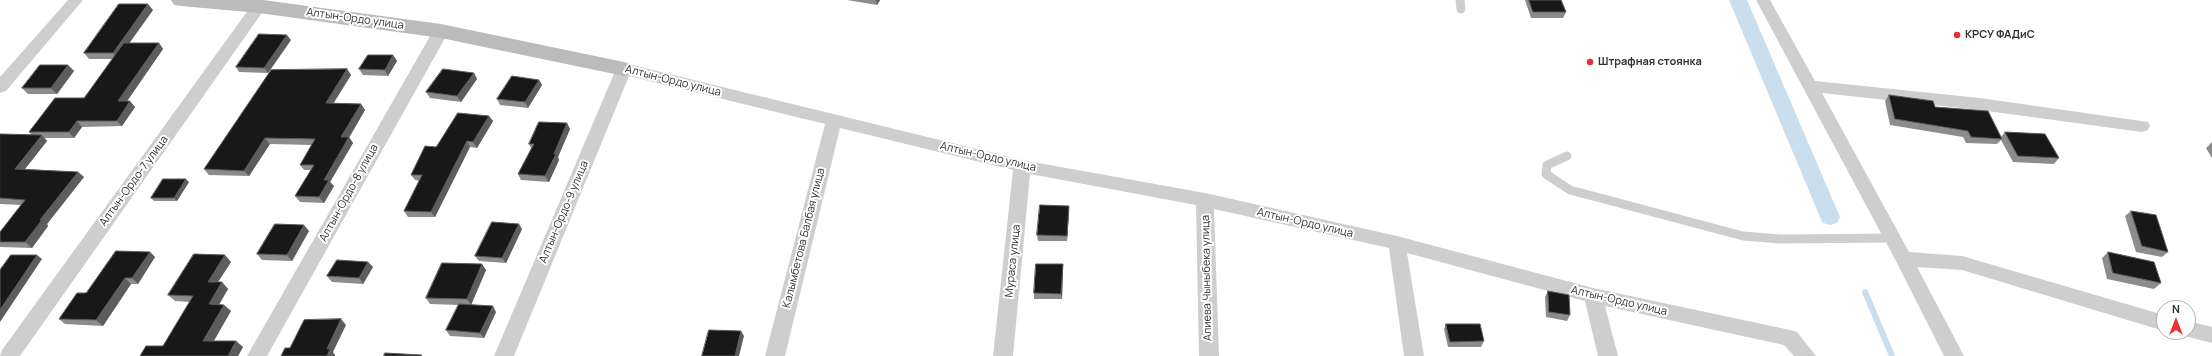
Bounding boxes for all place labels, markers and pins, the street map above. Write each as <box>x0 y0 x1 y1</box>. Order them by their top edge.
place label: КРСУ ФАДиС <box>1965 28 2035 42</box>
marker: КРСУ ФАДиС <box>1952 30 1962 40</box>
place label: Штрафная стоянка <box>1598 55 1702 69</box>
marker: Штрафная стоянка <box>1585 57 1595 67</box>

